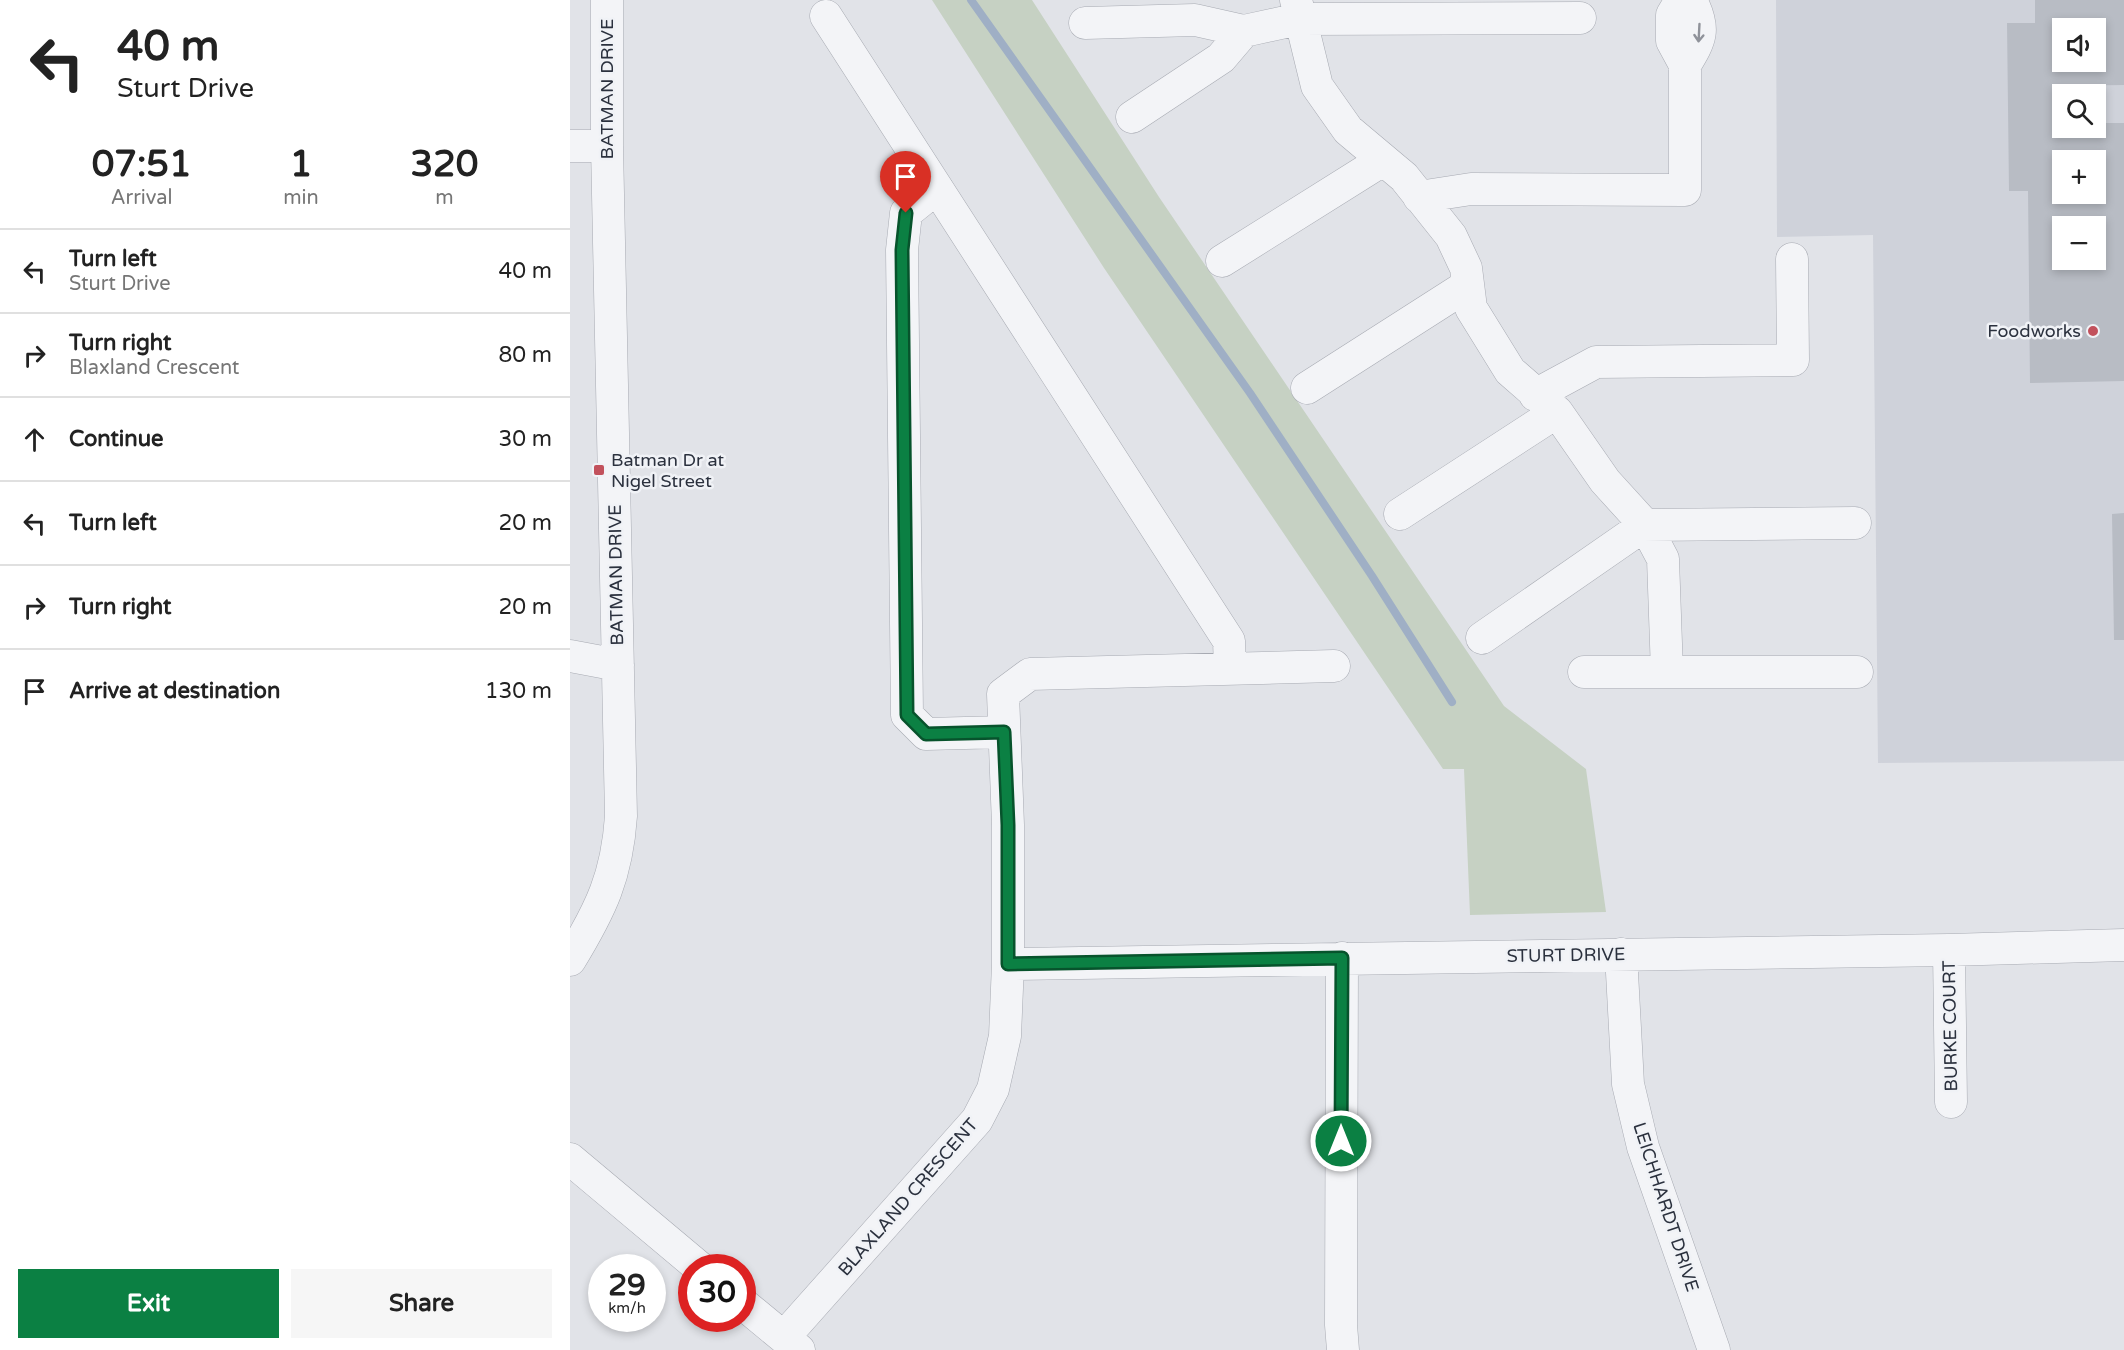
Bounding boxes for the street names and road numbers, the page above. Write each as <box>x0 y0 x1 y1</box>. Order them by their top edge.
street label: BATMAN DRIVE <box>596 18 618 160</box>
street label: BATMAN DRIVE <box>604 504 628 646</box>
street label: STURT DRIVE <box>1506 943 1626 967</box>
street label: BURKE COURT <box>1938 960 1962 1092</box>
street label: BLAXLAND CRESCENT <box>833 1114 983 1280</box>
street label: LEICHHARDT DRIVE <box>1628 1119 1704 1295</box>

